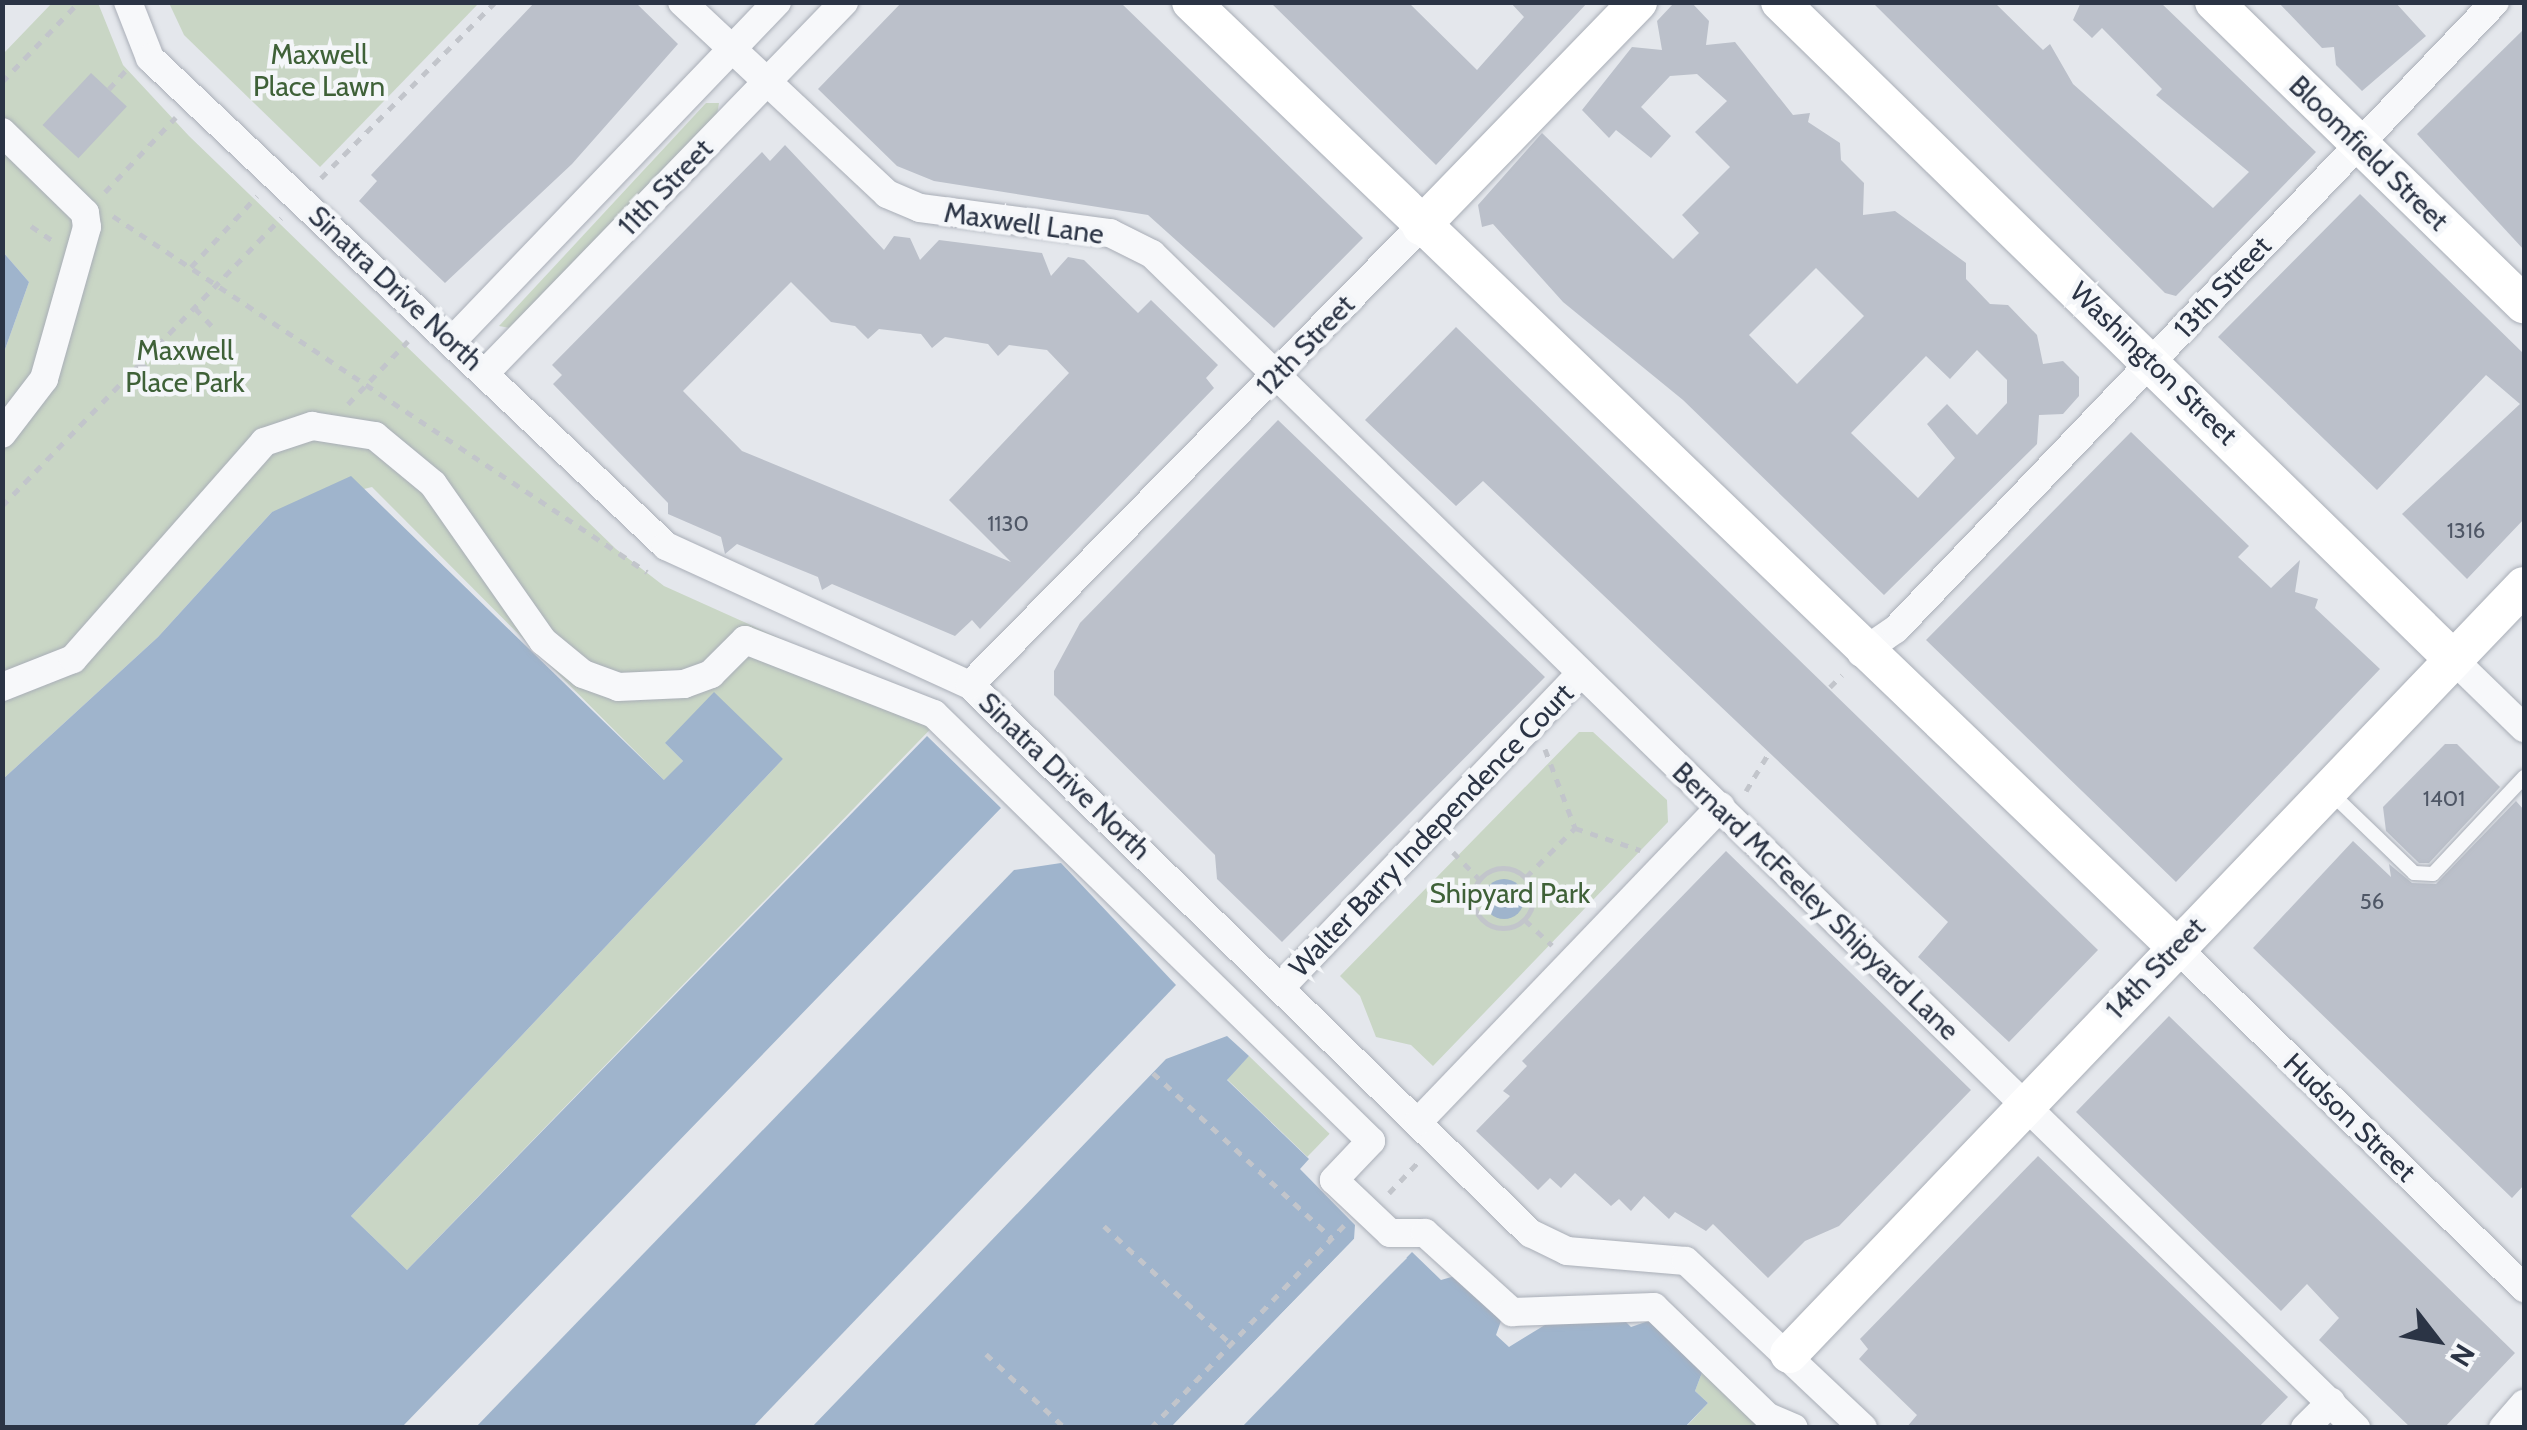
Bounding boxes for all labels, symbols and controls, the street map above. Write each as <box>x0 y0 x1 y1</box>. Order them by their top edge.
park label: Maxwell Place Lawn <box>253 37 385 103</box>
street label: Bloomfield Street <box>2283 69 2455 237</box>
street label: 11th Street <box>611 132 719 242</box>
street label: Maxwell Lane <box>942 195 1106 251</box>
street label: Sinatra Drive North <box>302 199 490 377</box>
street label: 13th Street <box>2166 229 2278 345</box>
street label: Washington Street <box>2063 275 2245 451</box>
street label: 12th Street <box>1249 288 1361 402</box>
park label: Maxwell Place Park <box>125 333 245 399</box>
house number: 1130 <box>987 511 1029 537</box>
house number: 1316 <box>2447 518 2485 544</box>
street label: Walter Barry Independence Court <box>1282 677 1580 983</box>
street label: Sinatra Drive North <box>972 685 1158 867</box>
street label: Bernard McFeeley Shipyard Lane <box>1666 755 1966 1047</box>
house number: 1401 <box>2423 786 2465 812</box>
park label: Shipyard Park <box>1430 876 1590 910</box>
house number: 56 <box>2360 889 2384 915</box>
street label: 14th Street <box>2098 910 2212 1026</box>
street label: Hudson Street <box>2277 1046 2423 1188</box>
north arrow <box>2387 1290 2487 1390</box>
text: N <box>2443 1338 2482 1373</box>

